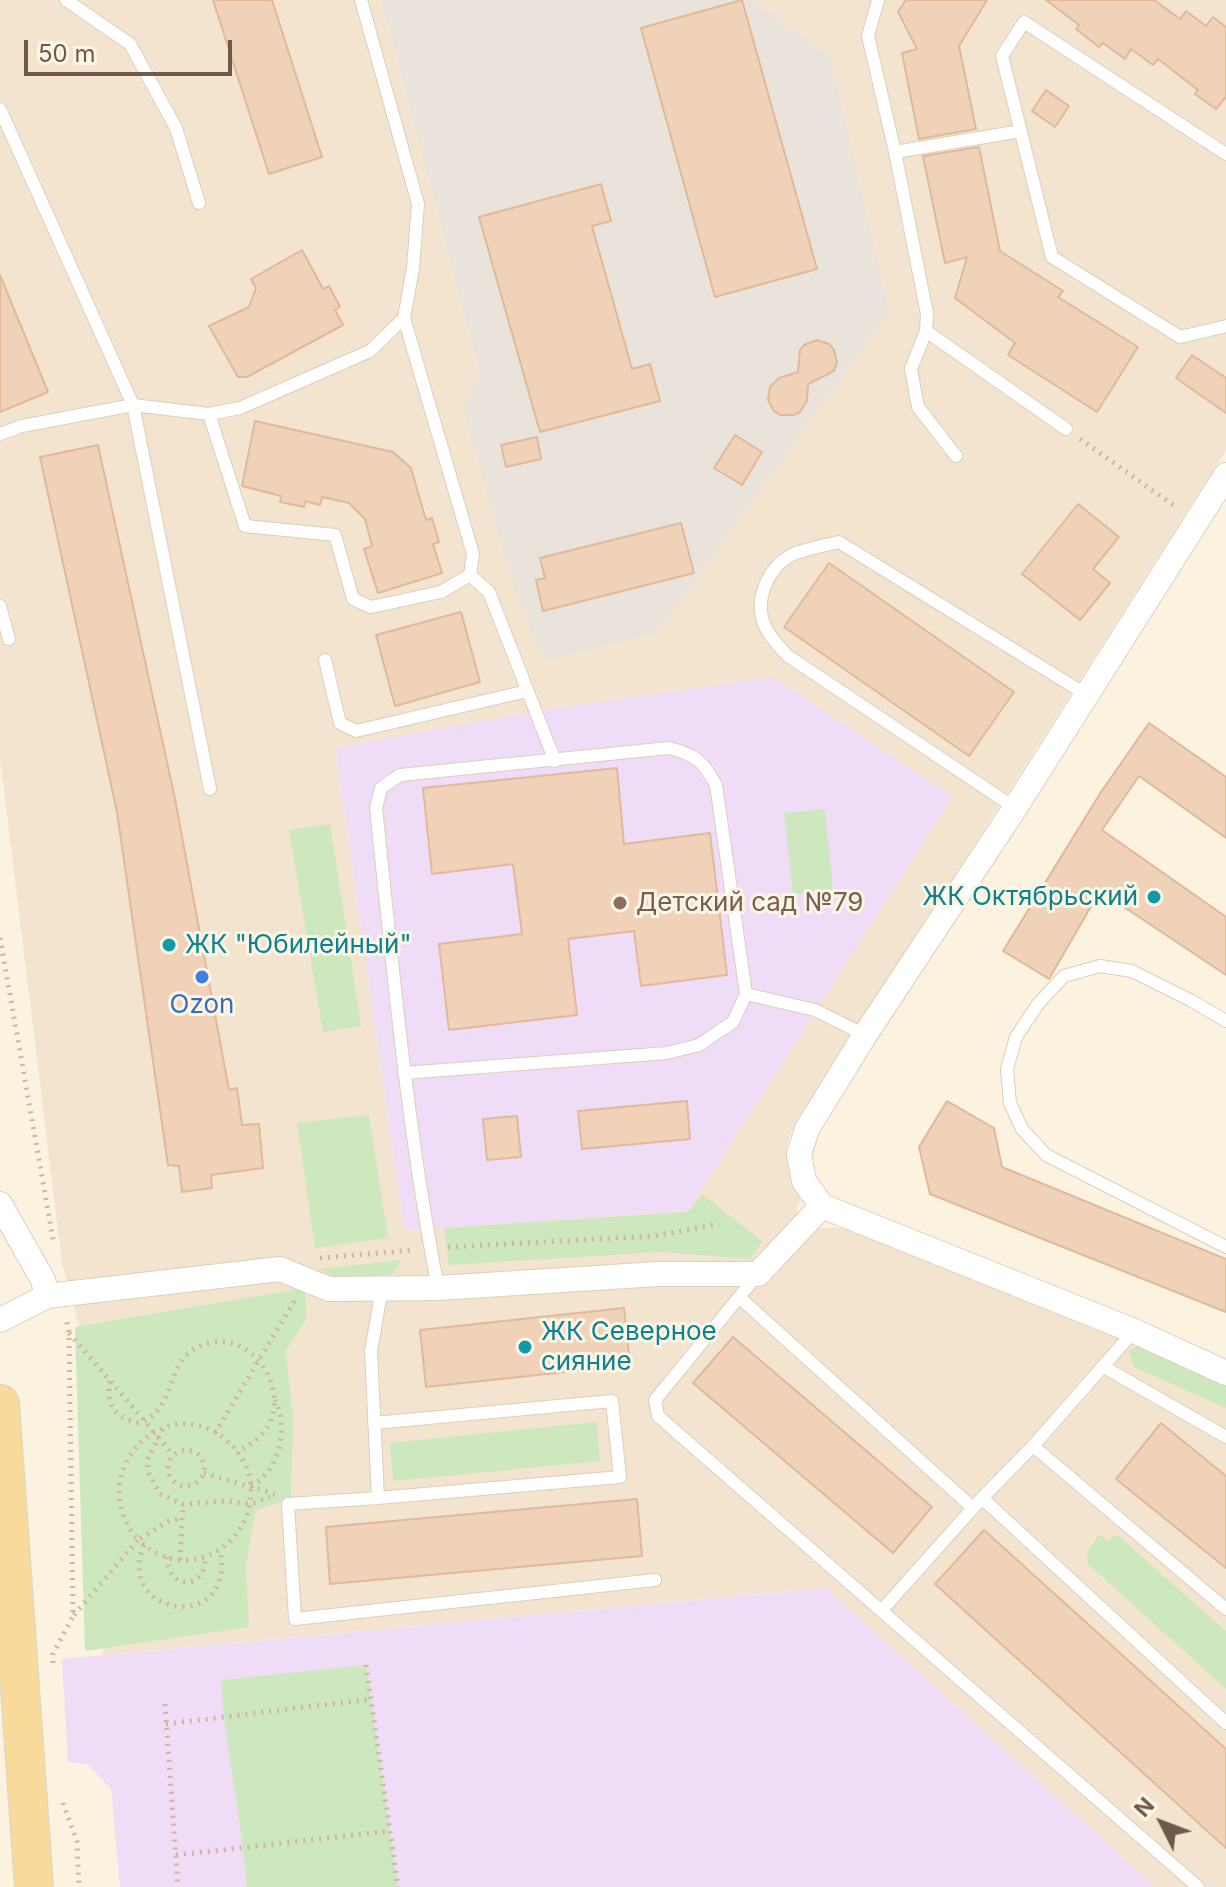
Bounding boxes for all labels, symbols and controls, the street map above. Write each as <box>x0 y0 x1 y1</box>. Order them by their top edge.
scale bar <box>28 24 236 74</box>
text: 50 m <box>38 39 96 68</box>
place label: ЖК Октябрьский <box>922 881 1138 913</box>
place label: Детский сад №79 <box>636 887 863 919</box>
marker: ЖК Октябрьский <box>1145 888 1163 906</box>
marker: Детский сад №79 <box>611 894 629 912</box>
place label: ЖК "Юбилейный" <box>185 929 411 961</box>
marker: ЖК "Юбилейный" <box>160 936 178 954</box>
marker: Ozon <box>193 968 211 986</box>
place label: Ozon <box>170 989 234 1021</box>
place label: ЖК Северное сияние <box>541 1316 717 1378</box>
marker: ЖК Северное сияние <box>516 1338 534 1356</box>
north arrow <box>1122 1783 1202 1863</box>
text: N <box>1129 1792 1159 1822</box>

